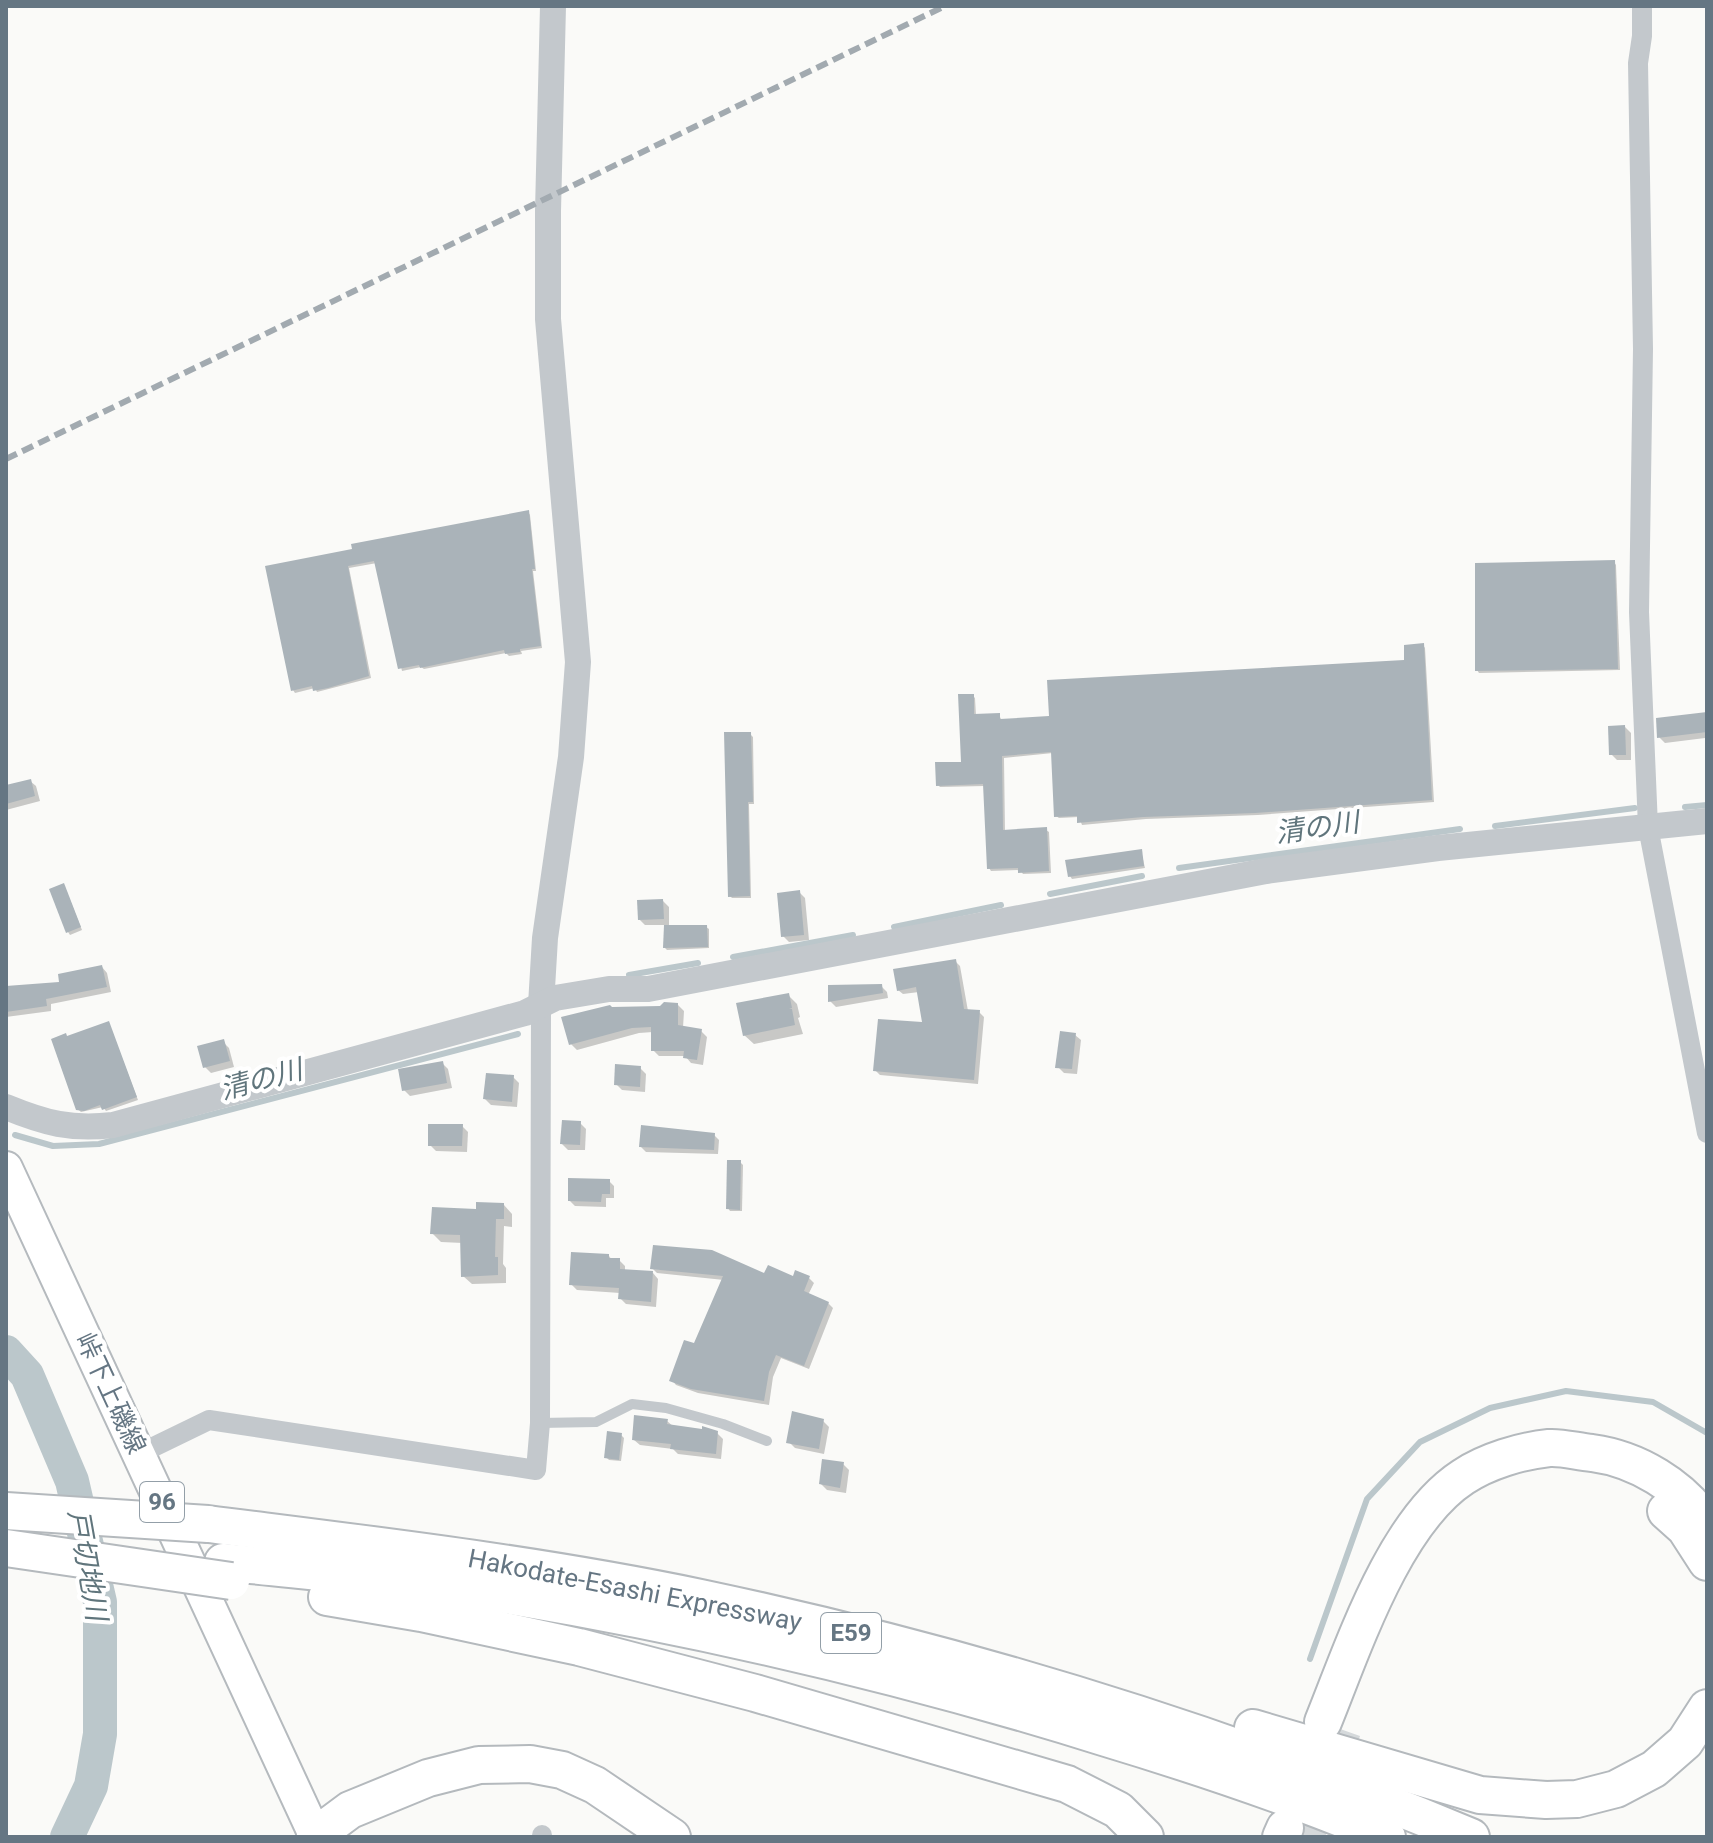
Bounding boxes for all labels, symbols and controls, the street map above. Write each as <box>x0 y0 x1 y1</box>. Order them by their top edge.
water label: 清の川 <box>1273 805 1364 850</box>
water label: 清の川 <box>216 1052 309 1106</box>
street label: 峠下上磯線 <box>70 1328 152 1458</box>
road number: 96 <box>140 1482 184 1522</box>
water label: 戸切地川 <box>62 1507 114 1626</box>
street label: Hakodate-Esashi Expressway <box>466 1543 804 1637</box>
road number: E59 <box>821 1613 881 1653</box>

